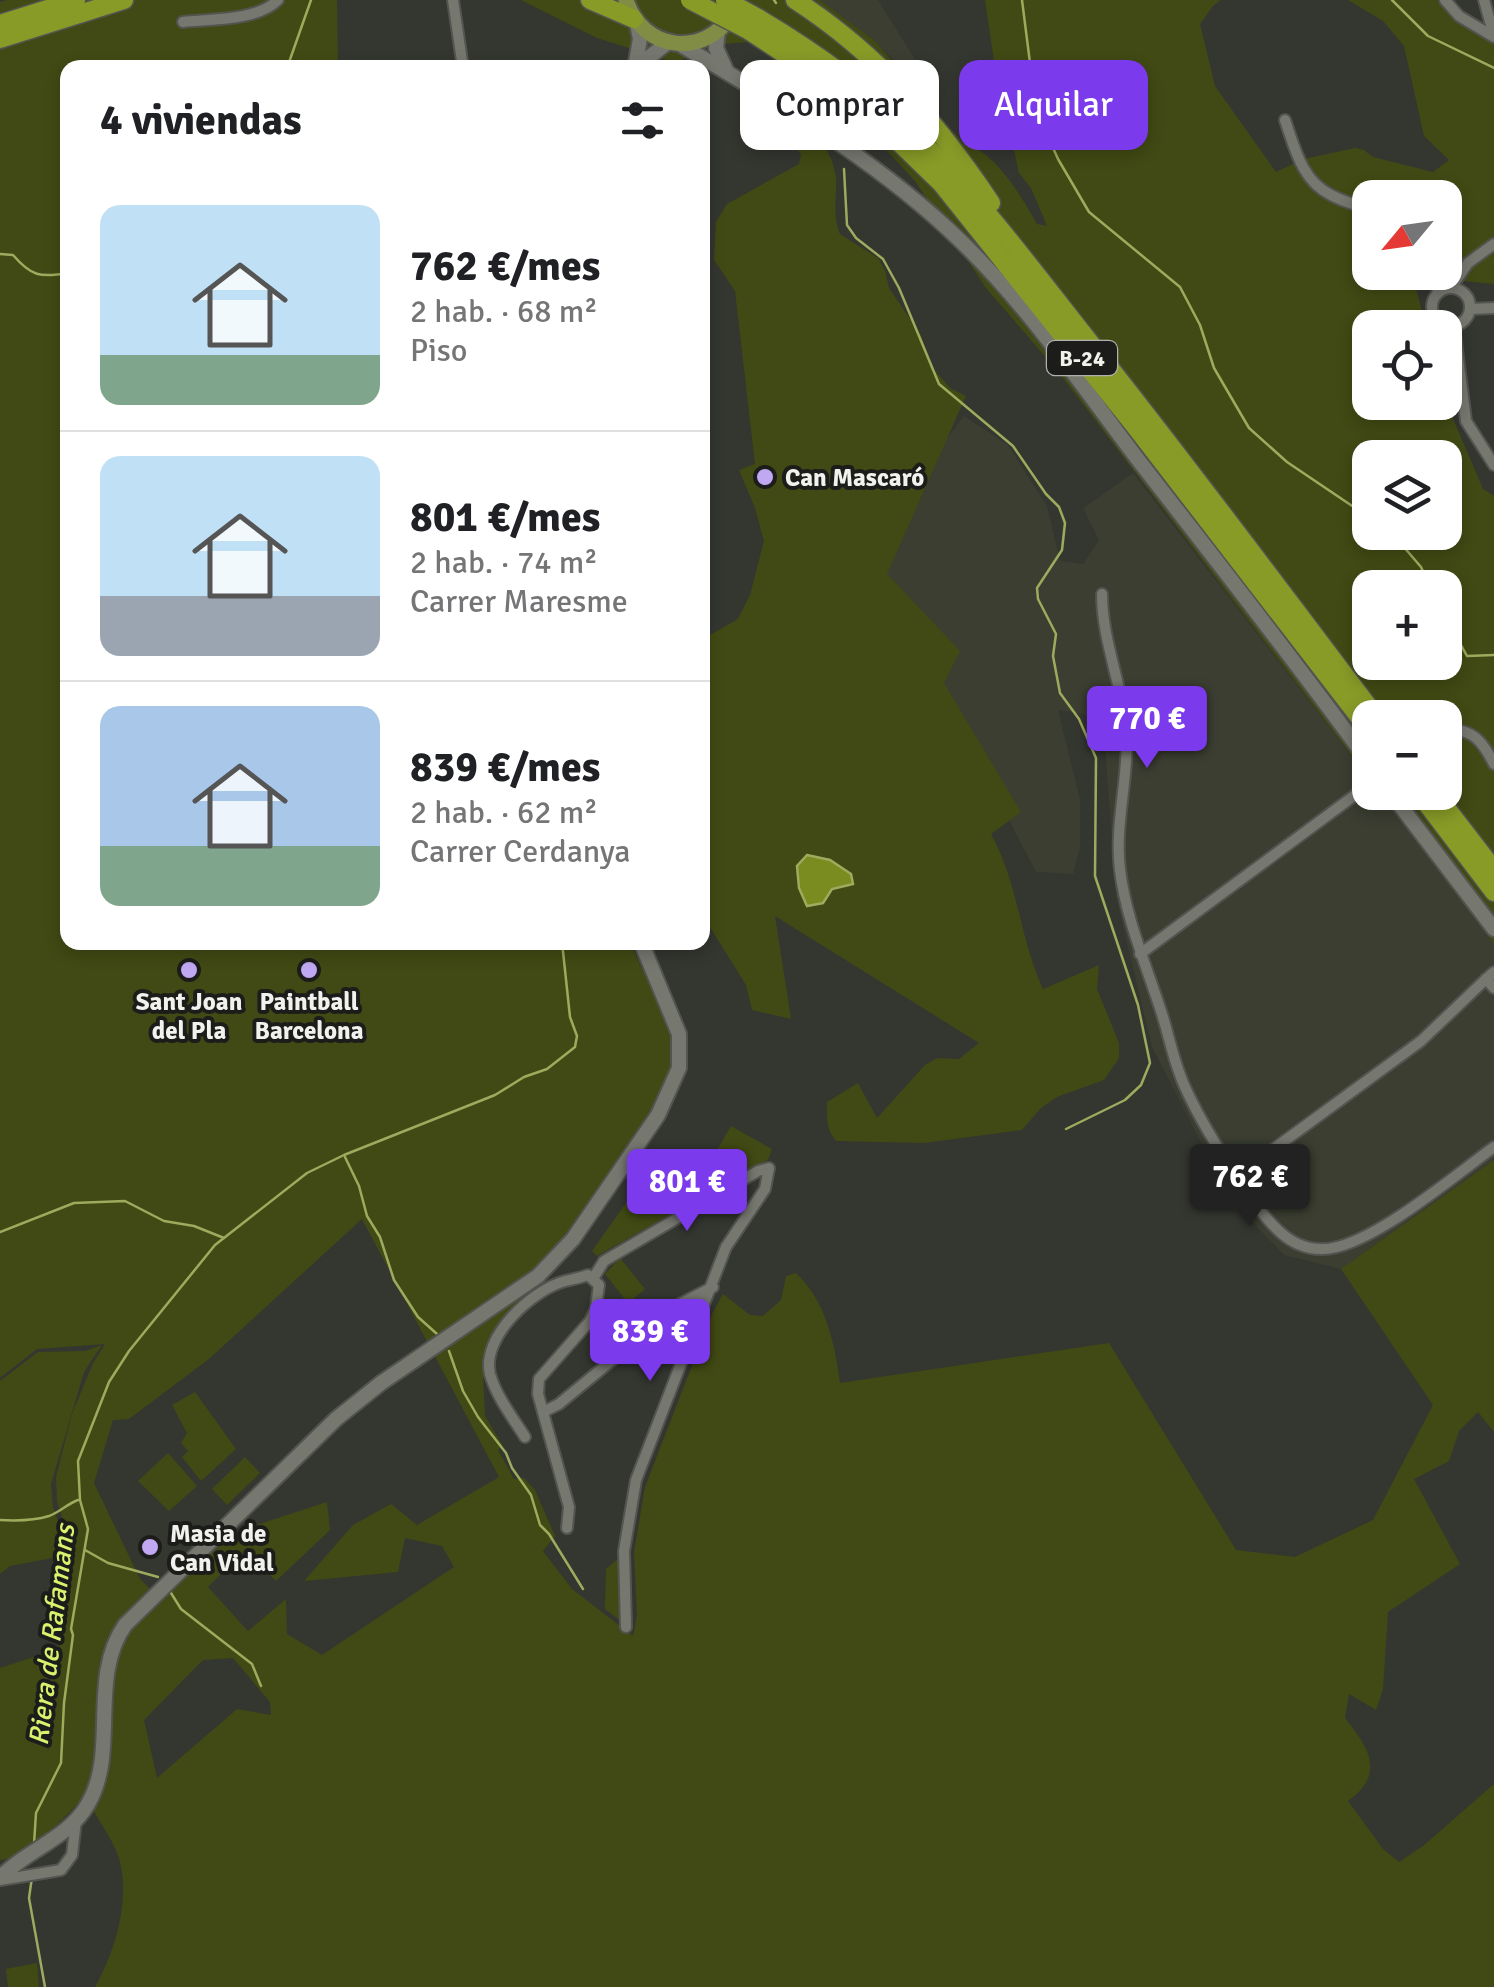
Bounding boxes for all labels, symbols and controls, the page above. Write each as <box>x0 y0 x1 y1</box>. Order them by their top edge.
chip: Comprar <box>740 60 939 150</box>
chip: Alquilar <box>959 60 1148 150</box>
icon: filters <box>615 93 670 148</box>
text: 4 viviendas <box>100 95 302 146</box>
north arrow <box>1352 180 1462 290</box>
map controls <box>1352 180 1462 810</box>
text: 762 €/mes <box>410 241 600 292</box>
icon: home <box>180 245 300 365</box>
text: 2 hab. · 68 m² <box>410 292 598 331</box>
button: locate <box>1352 310 1462 420</box>
text: Piso <box>410 331 467 370</box>
road number: B-24 <box>1047 341 1117 375</box>
button: layers <box>1352 440 1462 550</box>
place label: Can Mascaró <box>785 462 924 493</box>
marker: Can Mascaró <box>754 466 776 488</box>
text: 801 €/mes <box>410 492 600 543</box>
icon: home <box>180 496 300 616</box>
text: 2 hab. · 74 m² <box>410 543 598 582</box>
button: + <box>1352 570 1462 680</box>
text: Carrer Maresme <box>410 582 628 621</box>
pin: 770 € <box>1077 686 1217 771</box>
text: 770 € <box>1109 699 1185 738</box>
button: − <box>1352 700 1462 810</box>
text: 839 €/mes <box>410 742 600 793</box>
icon: home <box>180 746 300 866</box>
text: 2 hab. · 62 m² <box>410 793 598 832</box>
text: Carrer Cerdanya <box>410 832 631 871</box>
marker: Sant Joan del Pla <box>178 959 200 981</box>
marker: Paintball Barcelona <box>298 959 320 981</box>
place label: Sant Joan del Pla <box>136 986 242 1046</box>
place label: Paintball Barcelona <box>255 986 364 1046</box>
pin: 762 € <box>1180 1144 1320 1229</box>
pin: 801 € <box>617 1149 757 1234</box>
text: 762 € <box>1212 1157 1288 1196</box>
text: 801 € <box>649 1162 725 1201</box>
pin: 839 € <box>580 1299 720 1384</box>
text: 839 € <box>612 1312 688 1351</box>
place label: Masia de Can Vidal <box>170 1518 274 1578</box>
water label: Riera de Rafamans <box>22 1520 83 1748</box>
marker: Masia de Can Vidal <box>139 1536 161 1558</box>

